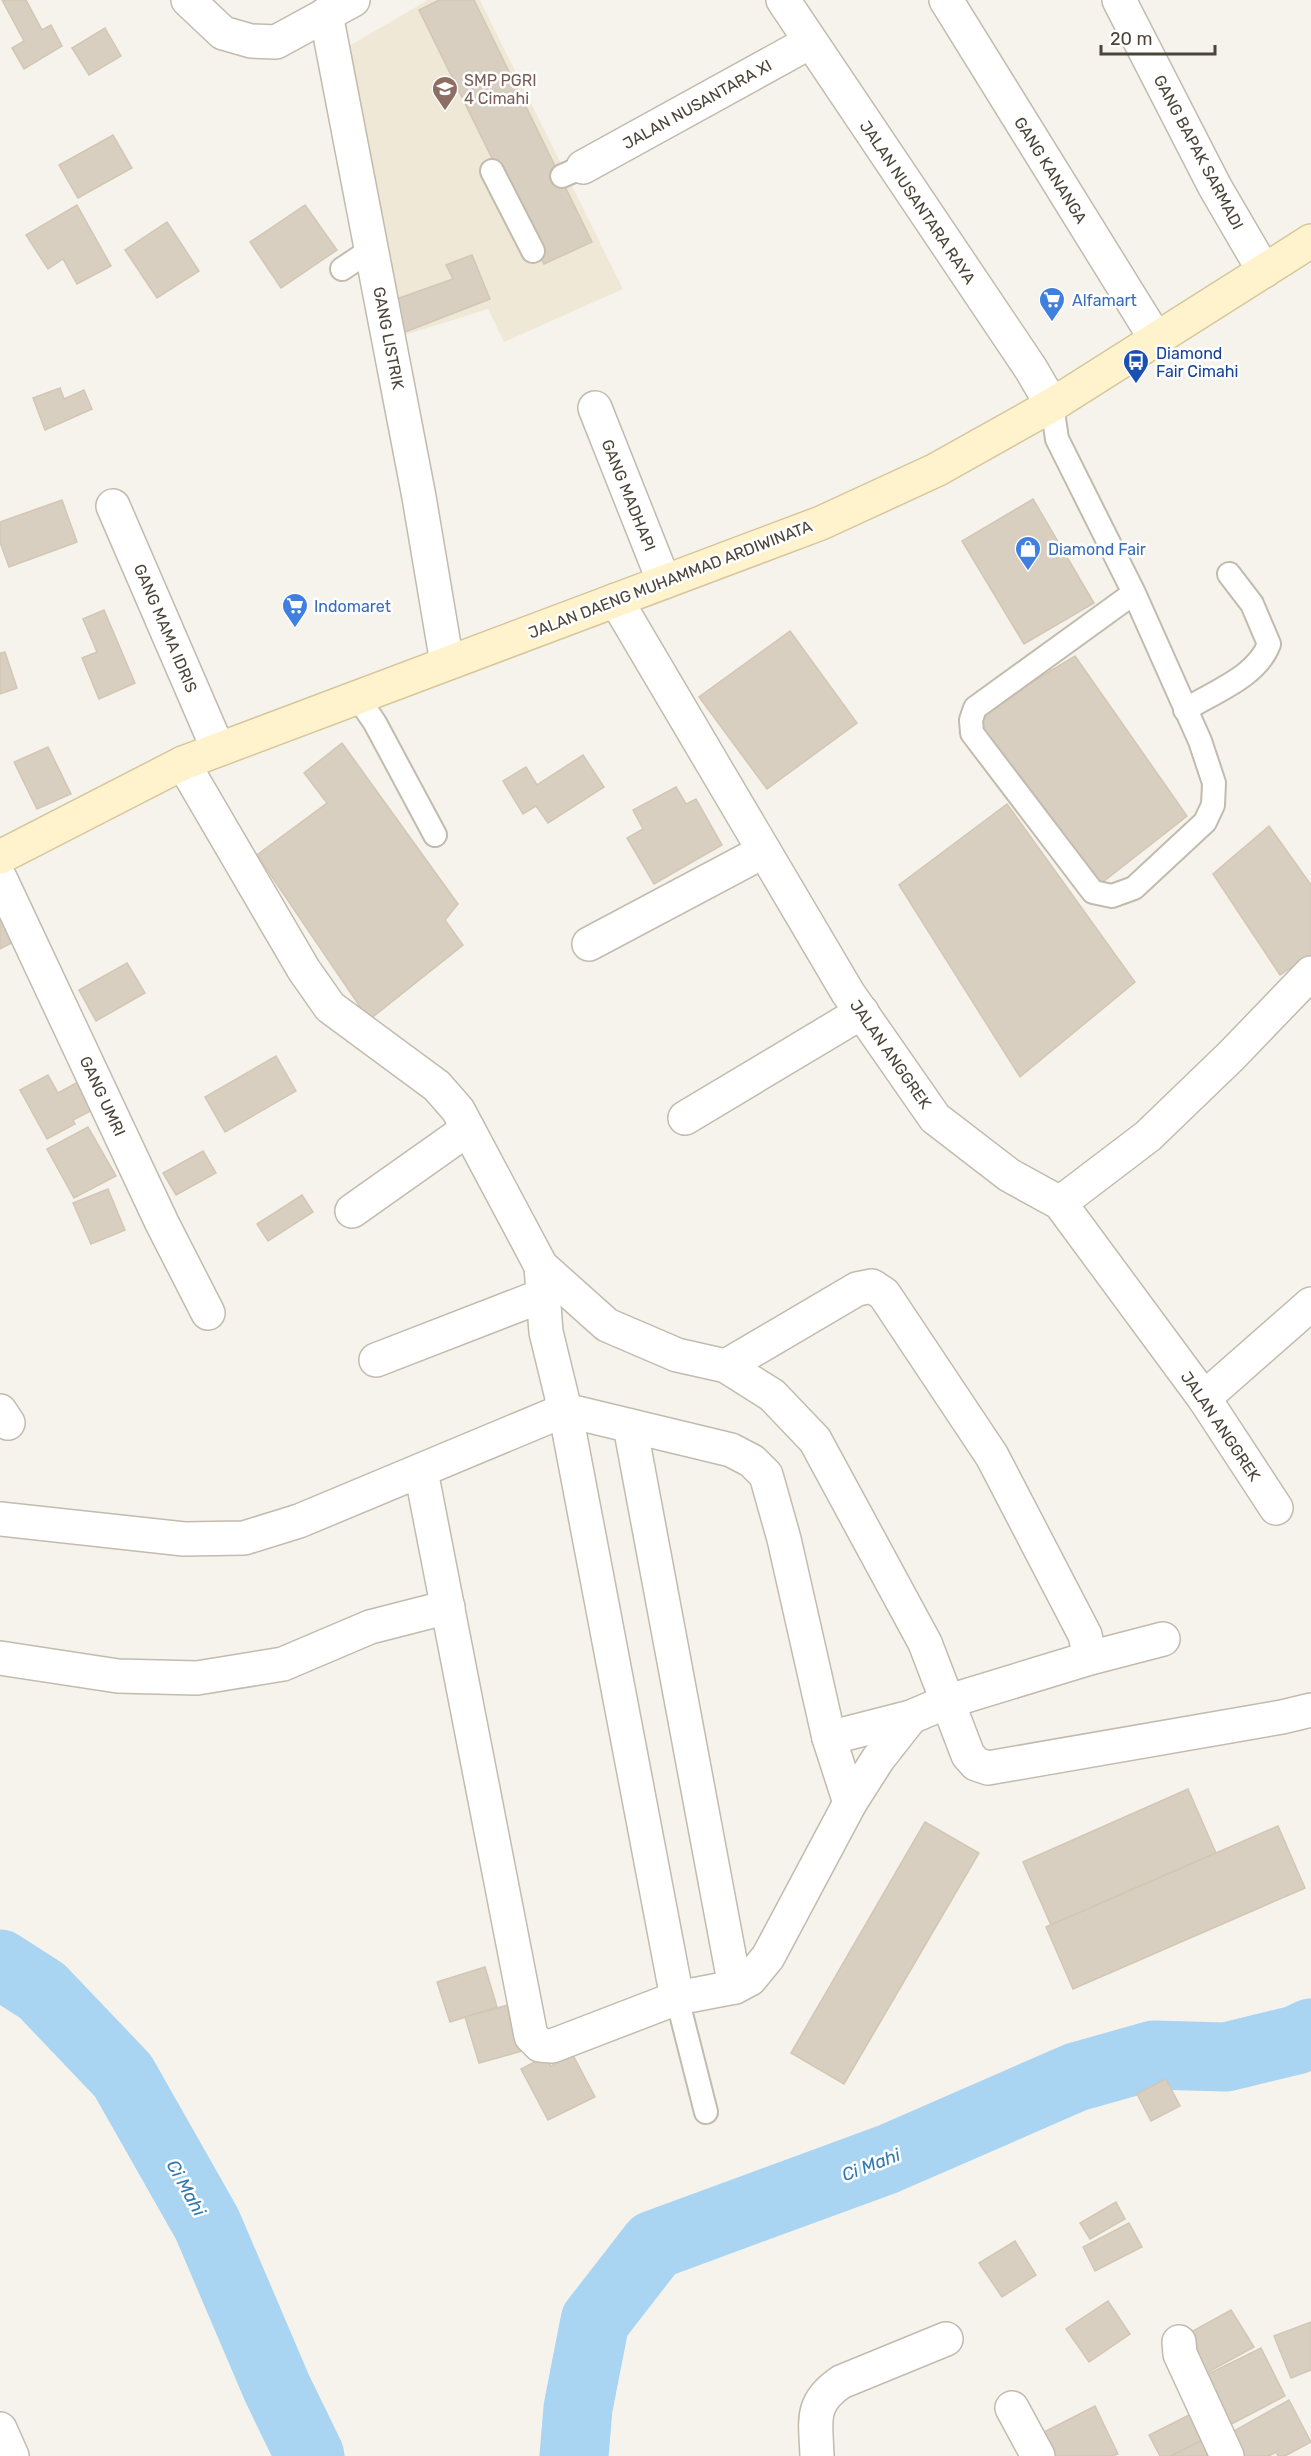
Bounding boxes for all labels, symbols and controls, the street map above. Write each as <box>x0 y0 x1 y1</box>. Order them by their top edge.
scale bar <box>1101 18 1215 56</box>
text: 20 m <box>1110 28 1152 50</box>
street label: JALAN NUSANTARA XI <box>619 56 775 153</box>
place label: SMP PGRI 4 Cimahi <box>464 71 537 108</box>
street label: GANG BAPAK SARMADI <box>1150 72 1247 233</box>
school or university icon: SMP PGRI 4 Cimahi <box>430 74 460 112</box>
street label: GANG KANANGA <box>1010 113 1091 227</box>
street label: JALAN NUSANTARA RAYA <box>856 117 980 288</box>
street label: GANG LISTRIK <box>369 285 408 391</box>
supermarket icon: Alfamart <box>1037 285 1067 323</box>
place label: Alfamart <box>1072 291 1137 310</box>
place label: Diamond Fair Cimahi <box>1156 344 1238 381</box>
bus stop icon: Diamond Fair Cimahi <box>1121 347 1151 385</box>
street label: GANG MADHAPI <box>598 437 660 554</box>
street label: JALAN DAENG MUHAMMAD ARDIWINATA <box>526 516 815 643</box>
shop icon: Diamond Fair <box>1013 534 1043 572</box>
place label: Diamond Fair <box>1048 540 1146 559</box>
street label: GANG MAMA IDRIS <box>130 561 201 695</box>
supermarket icon: Indomaret <box>280 591 310 629</box>
place label: Indomaret <box>314 597 391 616</box>
street label: JALAN ANGGREK <box>846 996 935 1113</box>
street label: GANG UMRI <box>76 1053 129 1139</box>
street label: JALAN ANGGREK <box>1177 1368 1265 1485</box>
water label: Ci Mahi <box>839 2144 904 2186</box>
water label: Ci Mahi <box>162 2156 211 2221</box>

